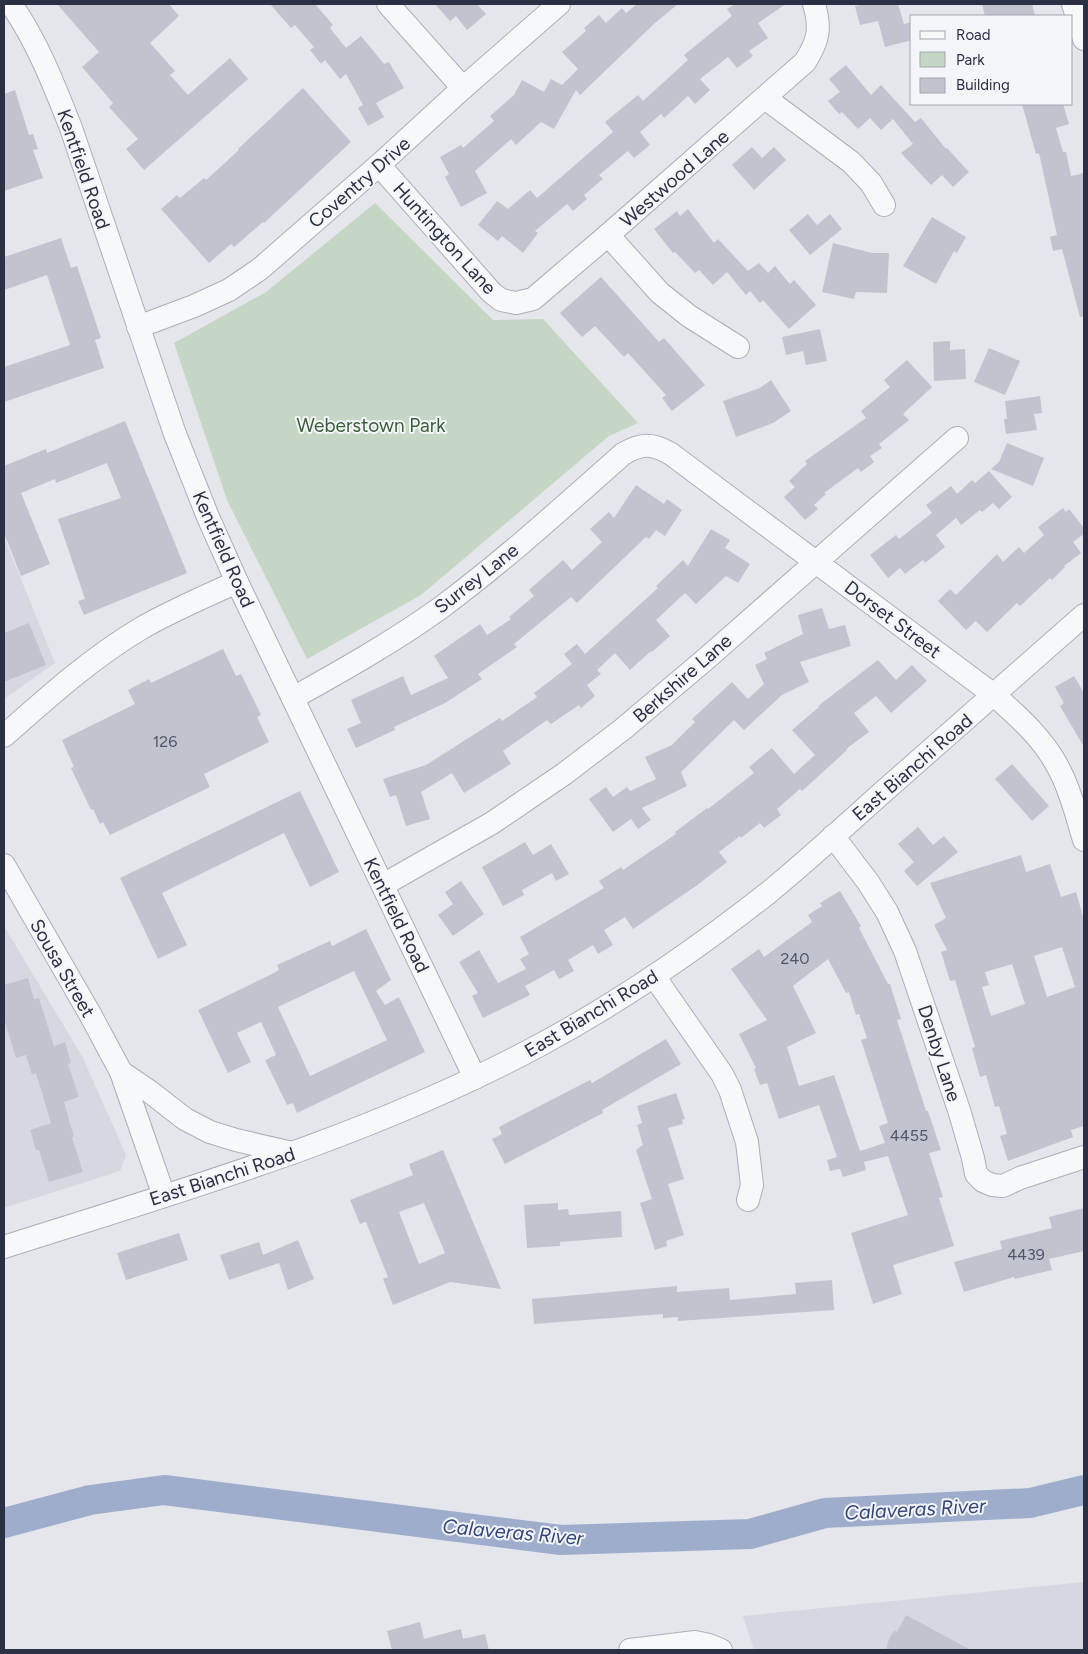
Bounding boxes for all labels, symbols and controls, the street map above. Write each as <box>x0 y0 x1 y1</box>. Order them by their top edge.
legend <box>910 15 1073 105</box>
text: Road <box>956 26 991 44</box>
text: Park <box>956 51 985 69</box>
text: Building <box>956 76 1010 94</box>
street label: Kentfield Road <box>52 106 115 232</box>
street label: Westwood Lane <box>615 125 734 232</box>
street label: Coventry Drive <box>304 132 415 233</box>
street label: Huntington Lane <box>388 178 501 299</box>
park label: Weberstown Park <box>297 414 446 437</box>
street label: Kentfield Road <box>188 487 259 611</box>
street label: Surrey Lane <box>430 538 523 618</box>
street label: Dorset Street <box>840 576 945 663</box>
street label: Berkshire Lane <box>628 629 736 728</box>
street label: East Bianchi Road <box>848 709 977 826</box>
house number: 126 <box>153 732 177 751</box>
street label: Kentfield Road <box>359 854 434 976</box>
street label: Sousa Street <box>25 915 100 1022</box>
house number: 240 <box>780 949 810 968</box>
street label: East Bianchi Road <box>520 965 662 1062</box>
street label: Denby Lane <box>913 1002 966 1104</box>
house number: 4455 <box>890 1126 928 1145</box>
street label: East Bianchi Road <box>146 1142 298 1211</box>
house number: 4439 <box>1007 1245 1045 1264</box>
water label: Calaveras River <box>844 1493 987 1525</box>
water label: Calaveras River <box>441 1514 586 1550</box>

